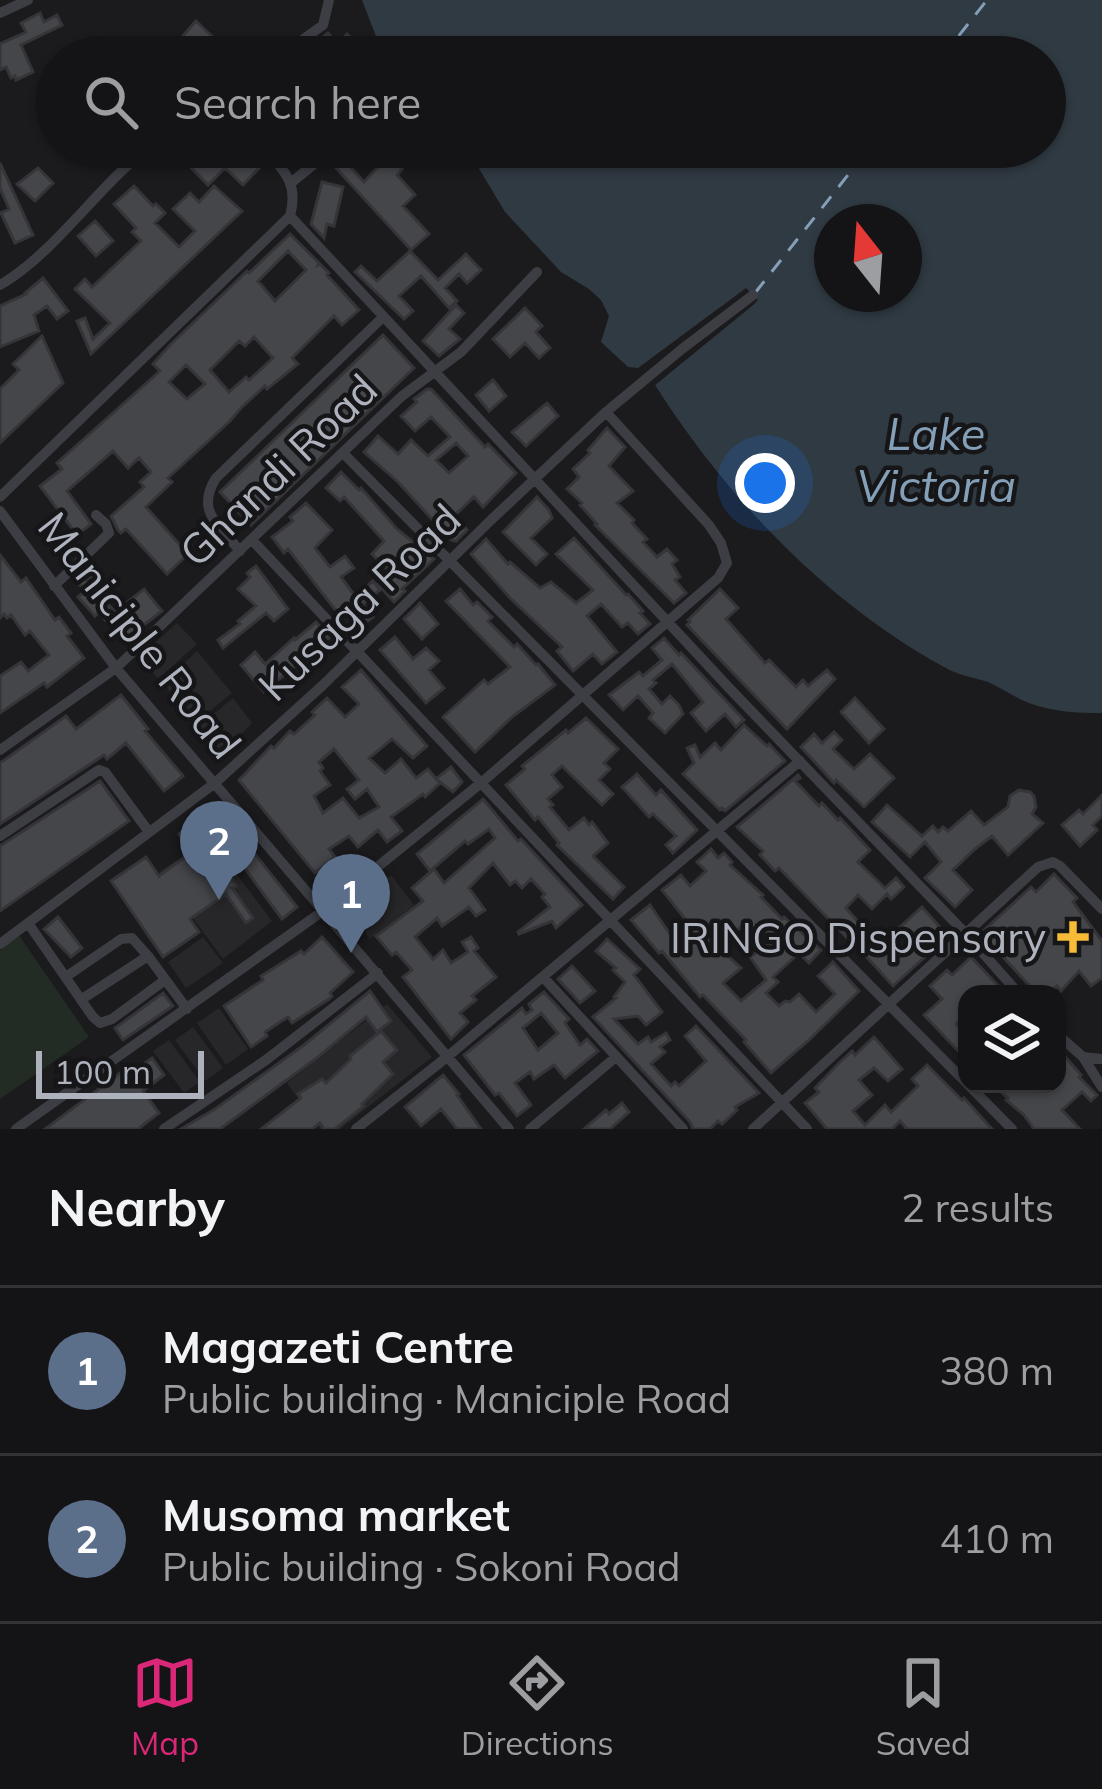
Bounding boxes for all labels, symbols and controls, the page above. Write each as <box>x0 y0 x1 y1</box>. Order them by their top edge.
search box <box>36 36 1066 168</box>
icon: search <box>78 69 144 135</box>
text: Search here <box>174 74 421 130</box>
north arrow <box>814 204 922 312</box>
street label: Ghandi Road <box>168 363 388 577</box>
water label: Lake Victoria <box>856 405 1016 513</box>
your location <box>735 453 795 513</box>
street label: Kusaga Road <box>247 492 471 712</box>
street label: Maniciple Road <box>27 501 253 769</box>
pin: 2 <box>180 801 258 900</box>
pin: 1 <box>312 854 390 953</box>
place label: IRINGO Dispensary <box>670 911 1046 964</box>
marker: IRINGO Dispensary <box>1057 921 1089 953</box>
map controls <box>958 985 1066 1093</box>
button: layers <box>958 985 1066 1093</box>
scale bar <box>36 1045 204 1098</box>
text: 100 m <box>54 1051 151 1092</box>
text: Nearby <box>48 1175 225 1239</box>
text: 2 results <box>901 1183 1054 1232</box>
text: Magazeti Centre <box>162 1318 514 1374</box>
text: 1 <box>75 1346 99 1395</box>
text: 380 m <box>939 1346 1054 1395</box>
text: Public building · Maniciple Road <box>162 1374 731 1423</box>
text: Musoma market <box>162 1486 510 1542</box>
text: 2 <box>75 1514 99 1563</box>
text: 410 m <box>939 1514 1054 1563</box>
text: Public building · Sokoni Road <box>162 1542 680 1591</box>
tab: Map <box>131 1650 199 1763</box>
tab: Directions <box>461 1650 614 1763</box>
tab: Saved <box>876 1650 971 1763</box>

